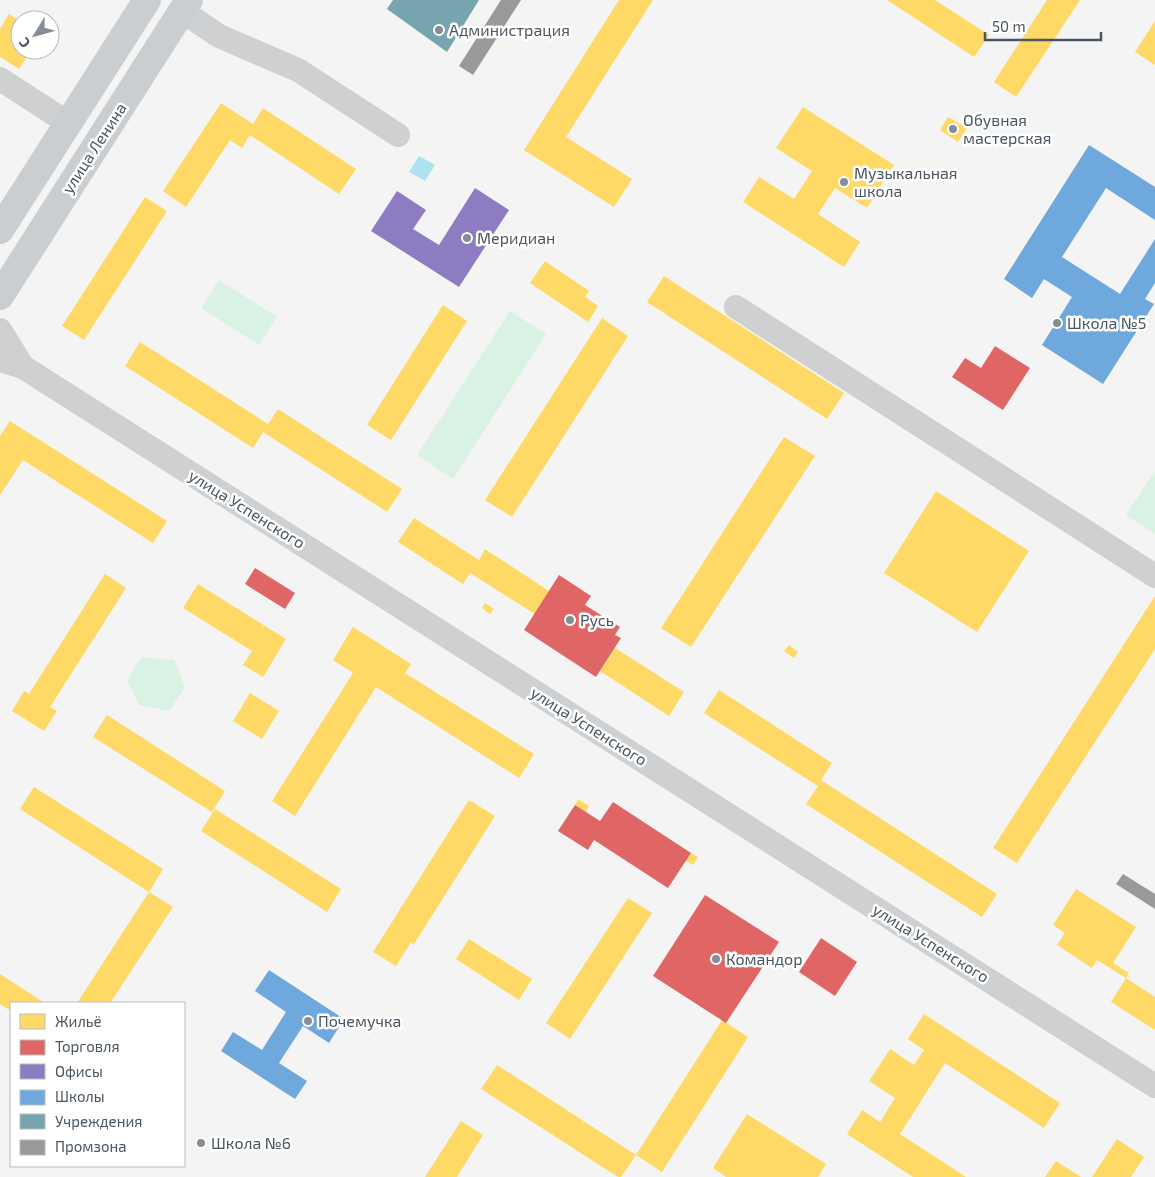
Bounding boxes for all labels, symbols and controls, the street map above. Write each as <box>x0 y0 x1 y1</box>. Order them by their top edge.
north arrow <box>10 10 60 60</box>
scale bar <box>985 10 1101 42</box>
text: 50 m <box>992 17 1026 35</box>
place label: Администрация <box>449 20 570 39</box>
marker: Администрация <box>433 24 445 36</box>
text: С <box>15 35 33 52</box>
street label: улица Ленина <box>57 99 131 197</box>
place label: Обувная мастерская <box>963 110 1051 147</box>
marker: Обувная мастерская <box>947 123 959 135</box>
place label: Музыкальная школа <box>854 163 958 200</box>
marker: Музыкальная школа <box>838 176 850 188</box>
place label: Меридиан <box>477 228 555 247</box>
marker: Меридиан <box>461 232 473 244</box>
place label: Школа №5 <box>1067 313 1146 332</box>
marker: Школа №5 <box>1051 317 1063 329</box>
street label: улица Успенского <box>185 465 309 553</box>
place label: Русь <box>580 610 614 630</box>
marker: Русь <box>564 614 576 626</box>
street label: улица Успенского <box>527 682 651 770</box>
street label: улица Успенского <box>869 899 993 987</box>
place label: Командор <box>726 949 803 968</box>
marker: Командор <box>710 953 722 965</box>
legend <box>10 1002 185 1167</box>
place label: Почемучка <box>318 1011 401 1031</box>
text: Жильё <box>55 1012 102 1030</box>
marker: Почемучка <box>302 1015 314 1027</box>
text: Торговля <box>55 1037 120 1055</box>
text: Офисы <box>55 1062 103 1080</box>
text: Школы <box>55 1087 105 1105</box>
text: Учреждения <box>55 1112 142 1130</box>
place label: Школа №6 <box>211 1133 291 1152</box>
text: Промзона <box>55 1137 127 1155</box>
marker: Школа №6 <box>195 1137 207 1149</box>

